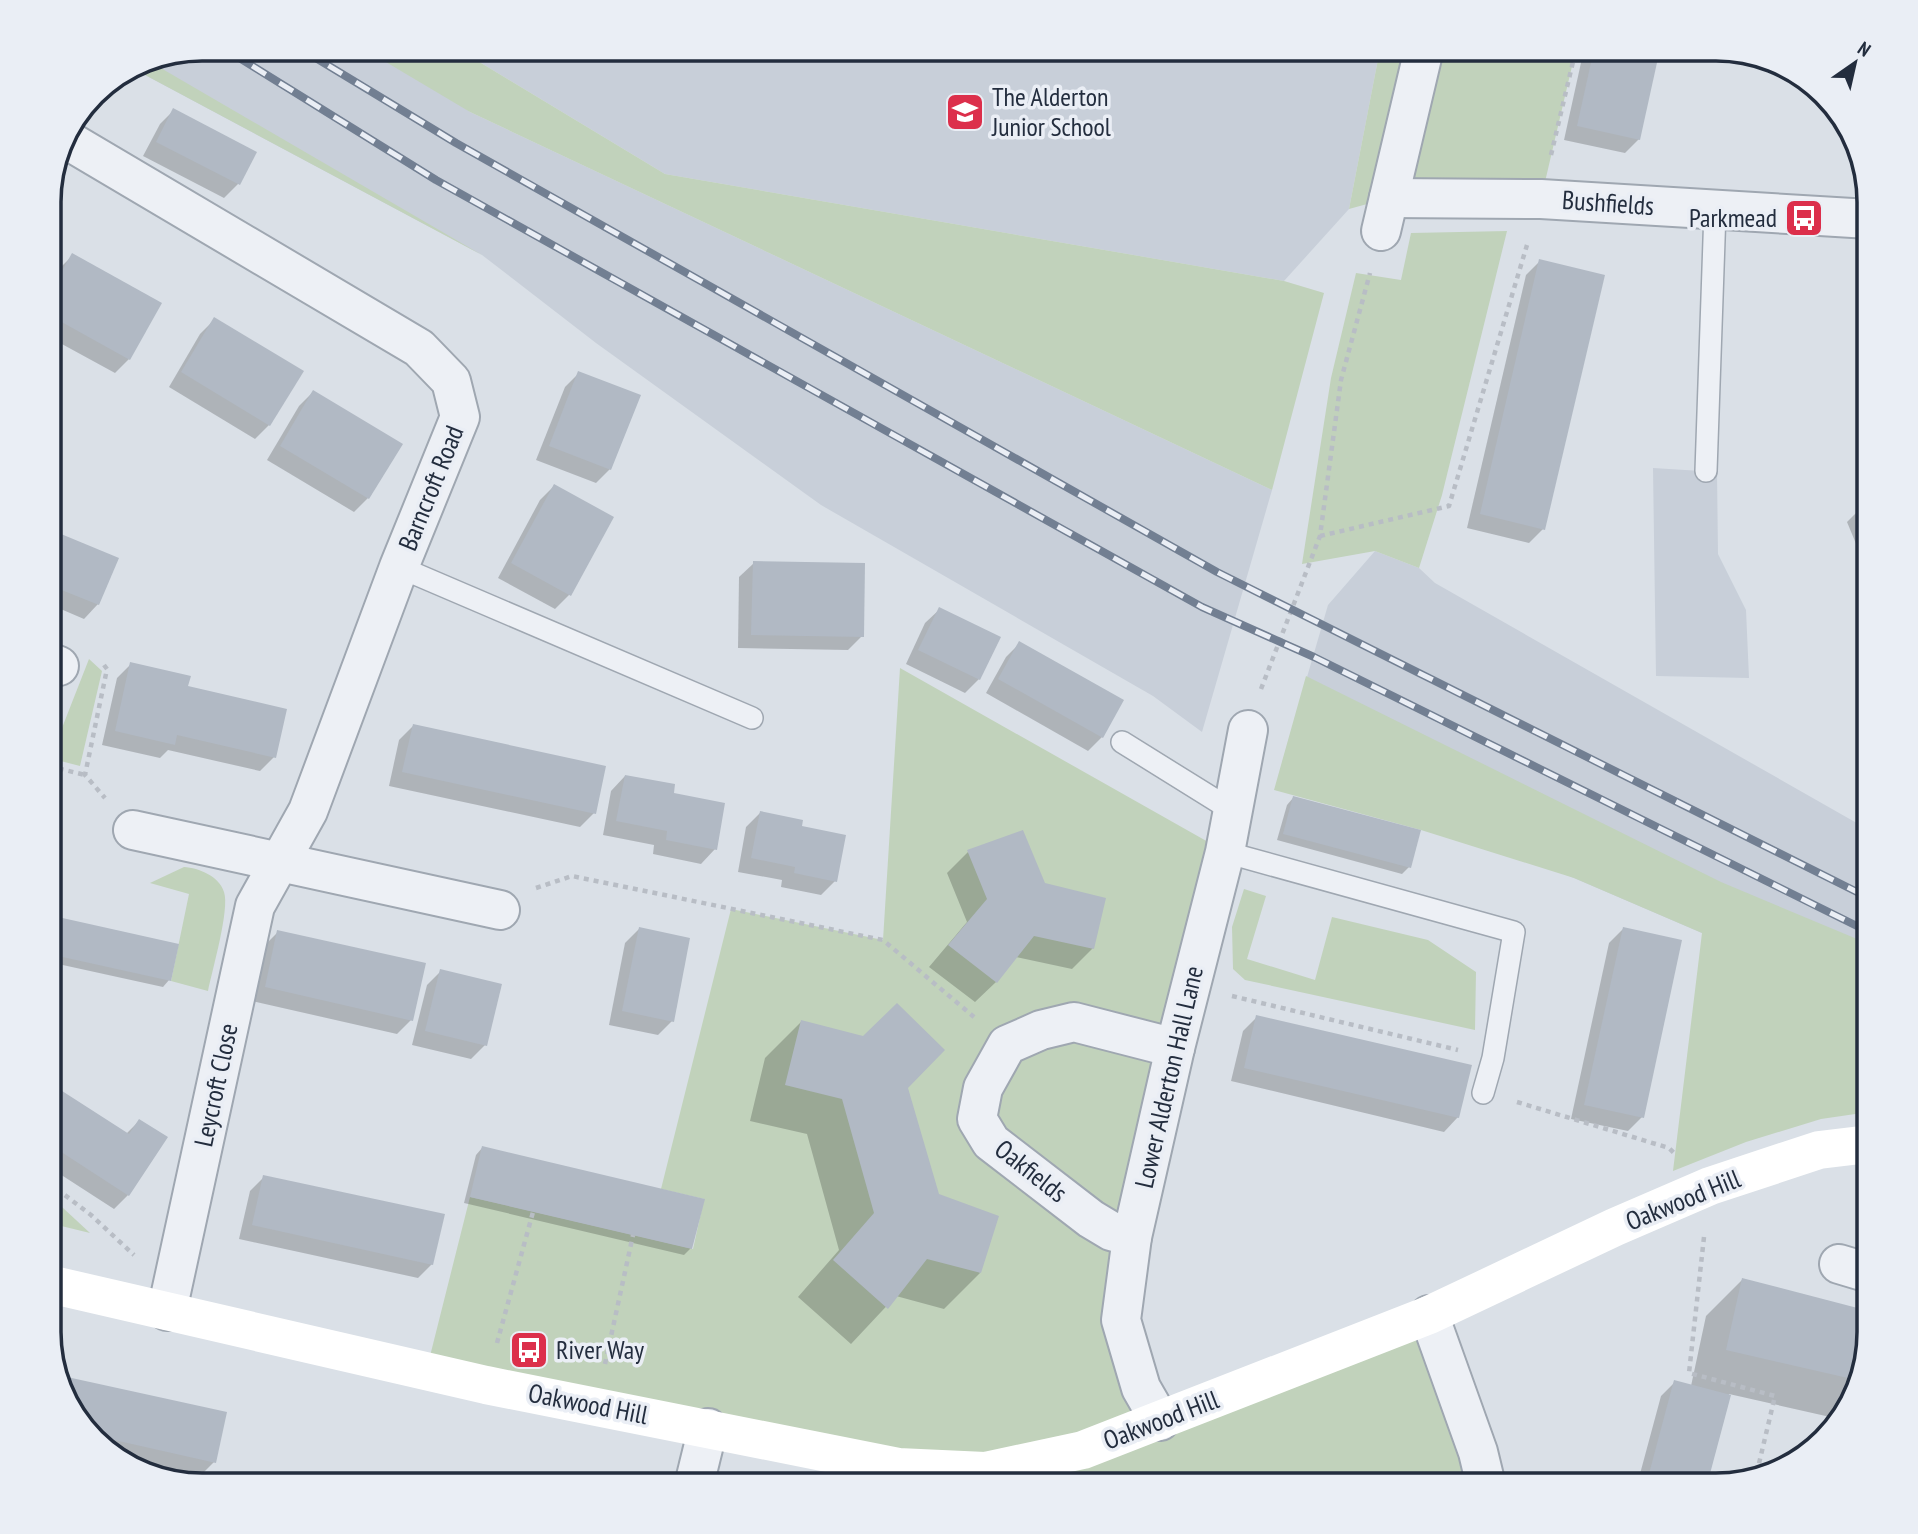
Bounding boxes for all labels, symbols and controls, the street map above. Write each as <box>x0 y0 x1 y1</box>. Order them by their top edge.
north arrow <box>1820 28 1890 98</box>
text: N <box>1854 36 1875 62</box>
place label: The Alderton Junior School <box>991 80 1111 143</box>
school or university icon: The Alderton Junior School <box>944 91 986 133</box>
street label: Bushfields <box>1561 183 1655 222</box>
bus stop icon: Parkmead <box>1783 197 1825 239</box>
place label: Parkmead <box>1689 201 1777 234</box>
street label: Barncroft Road <box>391 420 471 555</box>
street label: Lower Alderton Hall Lane <box>1127 963 1210 1191</box>
street label: Leycroft Close <box>186 1020 245 1149</box>
street label: Oakfields <box>988 1132 1074 1209</box>
street label: Oakwood Hill <box>1621 1162 1745 1237</box>
bus stop icon: River Way <box>508 1329 550 1371</box>
place label: River Way <box>556 1333 644 1366</box>
street label: Oakwood Hill <box>526 1376 651 1431</box>
street label: Oakwood Hill <box>1099 1382 1223 1457</box>

